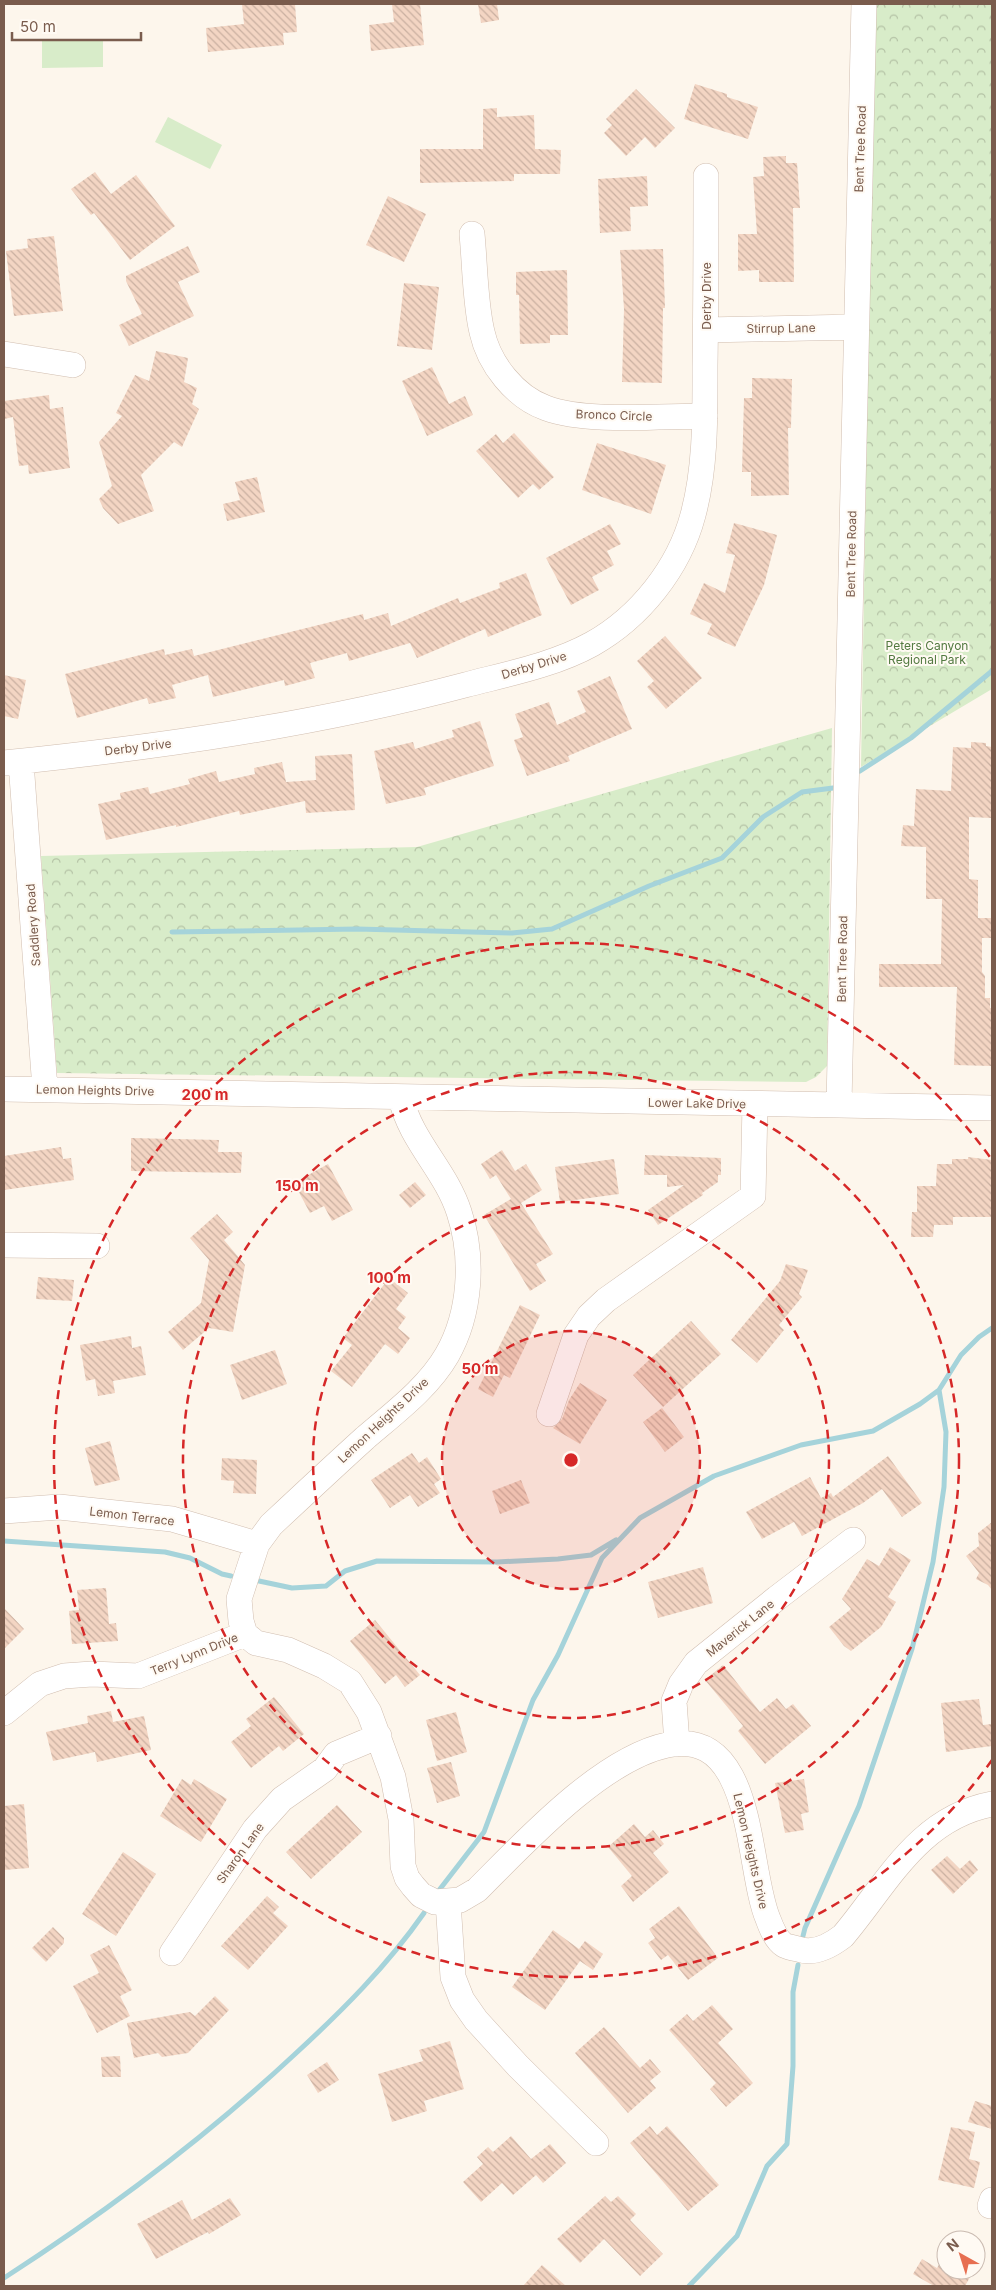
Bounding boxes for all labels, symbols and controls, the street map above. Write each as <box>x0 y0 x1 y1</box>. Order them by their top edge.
scale bar <box>12 10 141 42</box>
text: 50 m <box>20 17 56 36</box>
street label: Bent Tree Road <box>851 105 869 193</box>
street label: Derby Drive <box>699 262 714 330</box>
street label: Stirrup Lane <box>746 320 816 336</box>
street label: Bronco Circle <box>575 406 653 424</box>
street label: Bent Tree Road <box>843 510 859 598</box>
park label: Peters Canyon Regional Park <box>886 638 968 667</box>
street label: Derby Drive <box>500 648 568 682</box>
street label: Derby Drive <box>104 735 172 759</box>
street label: Saddlery Road <box>23 883 43 967</box>
street label: Bent Tree Road <box>834 915 850 1003</box>
street label: Lemon Heights Drive <box>36 1081 154 1099</box>
text: 200 m <box>182 1085 228 1104</box>
street label: Lower Lake Drive <box>648 1095 746 1111</box>
text: 150 m <box>275 1176 319 1195</box>
text: 100 m <box>367 1268 411 1287</box>
text: 50 m <box>462 1359 498 1378</box>
street label: Lemon Heights Drive <box>335 1374 431 1466</box>
centre of rings <box>562 1451 580 1469</box>
street label: Lemon Terrace <box>89 1503 175 1529</box>
street label: Maverick Lane <box>703 1596 777 1660</box>
street label: Terry Lynn Drive <box>148 1630 240 1678</box>
street label: Lemon Heights Drive <box>730 1792 772 1910</box>
street label: Sharon Lane <box>213 1820 267 1886</box>
north arrow <box>936 2230 986 2280</box>
text: N <box>943 2235 962 2254</box>

